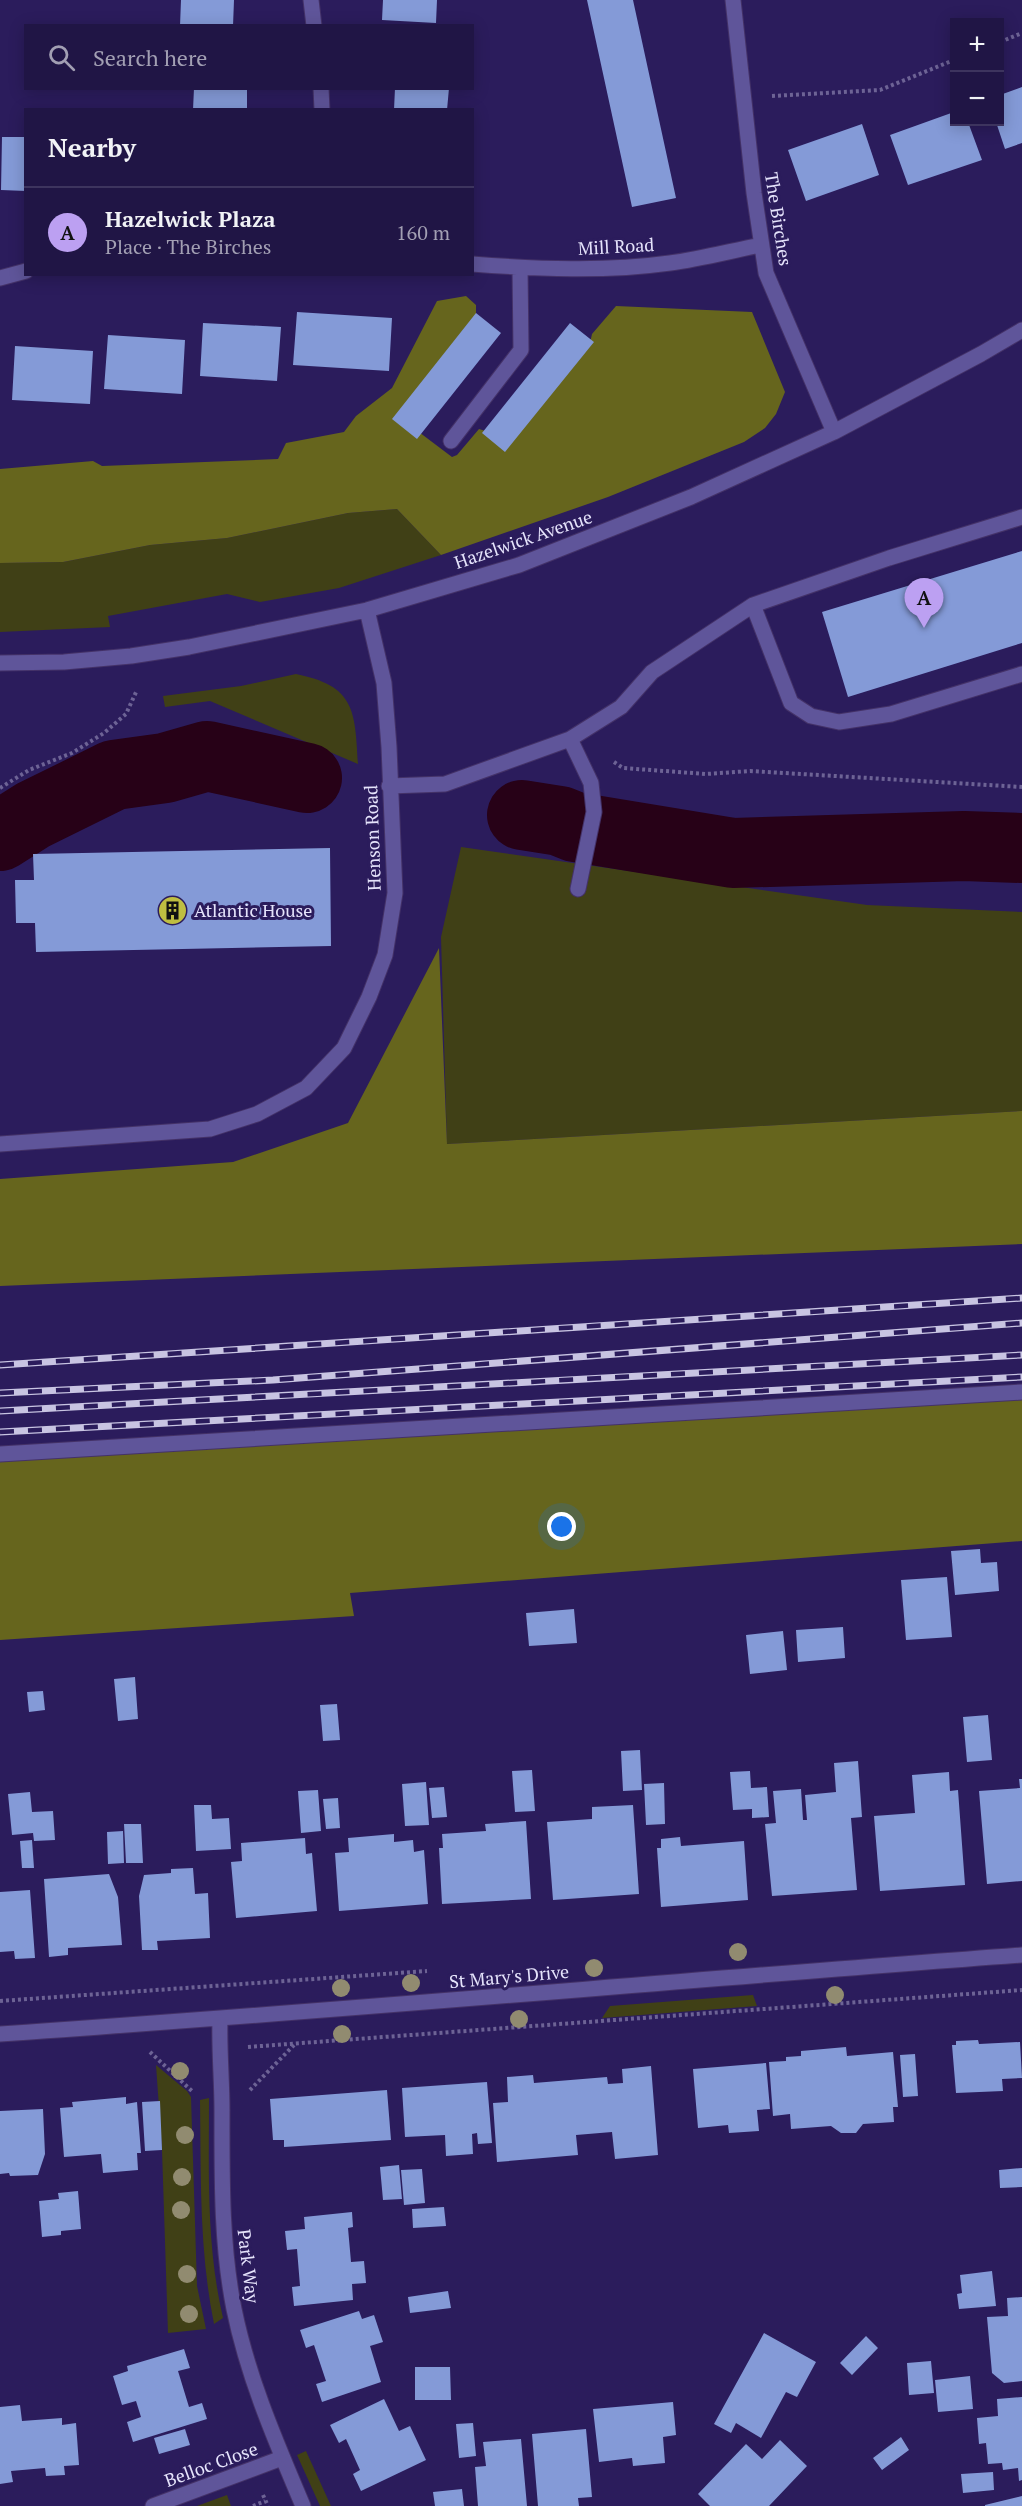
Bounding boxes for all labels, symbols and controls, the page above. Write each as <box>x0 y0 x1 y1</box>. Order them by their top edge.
map controls <box>950 18 1004 126</box>
button: + <box>950 18 1004 72</box>
search box <box>24 24 474 90</box>
icon: search <box>45 41 78 74</box>
text: Search here <box>93 43 207 72</box>
button: − <box>950 72 1004 126</box>
text: Nearby <box>48 130 136 164</box>
street label: The Birches <box>760 171 798 267</box>
text: Hazelwick Plaza <box>105 204 276 233</box>
text: A <box>60 219 75 246</box>
text: 160 m <box>396 219 450 246</box>
street label: Mill Road <box>577 232 655 260</box>
text: Place · The Birches <box>105 233 271 260</box>
street label: Hazelwick Avenue <box>451 504 595 574</box>
pin: A <box>904 578 944 628</box>
street label: Henson Road <box>358 785 386 891</box>
building icon: Atlantic House <box>157 894 189 926</box>
place label: Atlantic House <box>194 898 312 922</box>
your location <box>547 1512 576 1541</box>
street label: St Mary's Drive <box>448 1959 570 1993</box>
street label: Park Way <box>233 2228 266 2305</box>
street label: Belloc Close <box>161 2436 261 2492</box>

